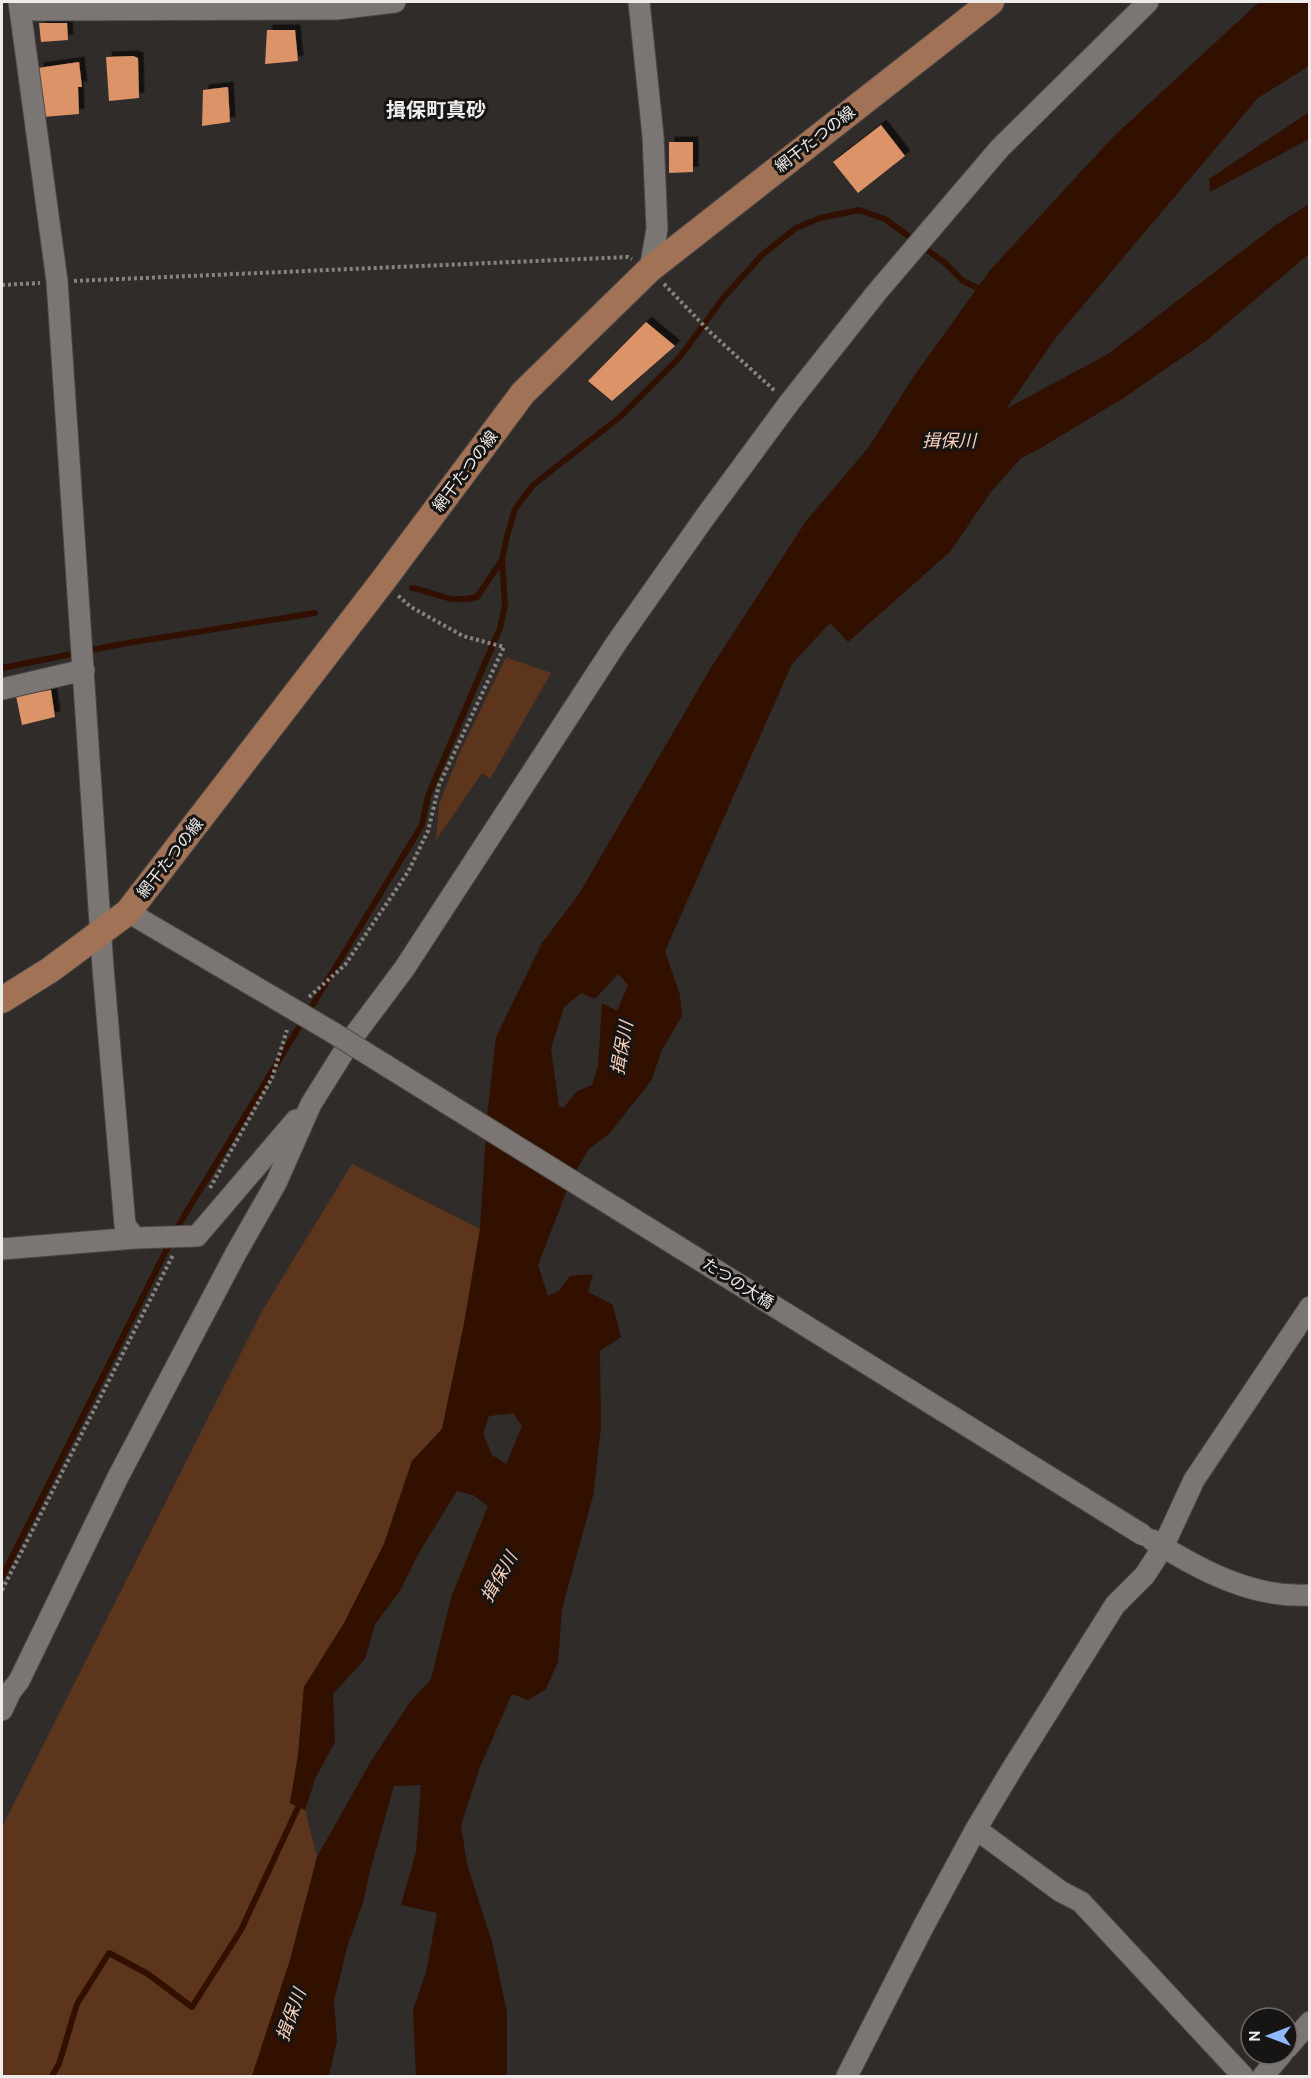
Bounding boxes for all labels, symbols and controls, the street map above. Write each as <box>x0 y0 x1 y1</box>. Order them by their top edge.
district label: 揖保町真砂 <box>386 98 486 122</box>
street label: 網干たつの線 <box>771 102 859 176</box>
street label: 網干たつの線 <box>429 427 501 515</box>
water label: 揖保川 <box>922 430 978 452</box>
street label: 網干たつの線 <box>133 814 207 902</box>
water label: 揖保川 <box>606 1018 638 1076</box>
street label: たつの大橋 <box>699 1254 777 1312</box>
water label: 揖保川 <box>476 1546 523 1606</box>
water label: 揖保川 <box>271 1984 311 2044</box>
north arrow <box>1239 2006 1299 2066</box>
text: N <box>1245 2030 1264 2042</box>

